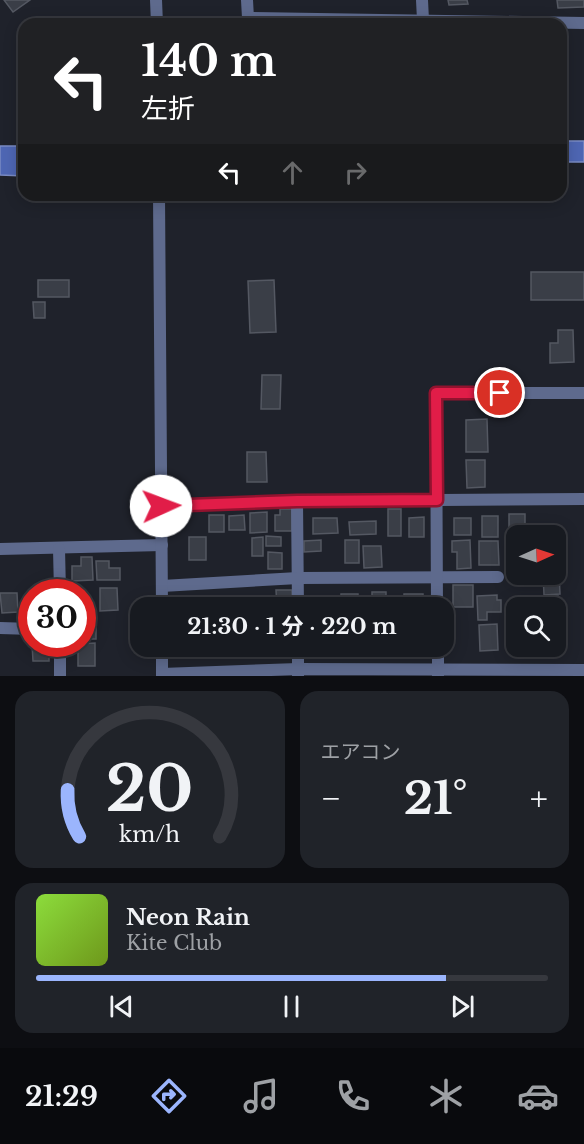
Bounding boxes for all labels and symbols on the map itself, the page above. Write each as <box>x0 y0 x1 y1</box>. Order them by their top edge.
pin <box>474 367 525 418</box>
position arrow <box>129 474 193 538</box>
north arrow <box>506 525 566 585</box>
speed limit sign: 30 <box>18 579 96 657</box>

